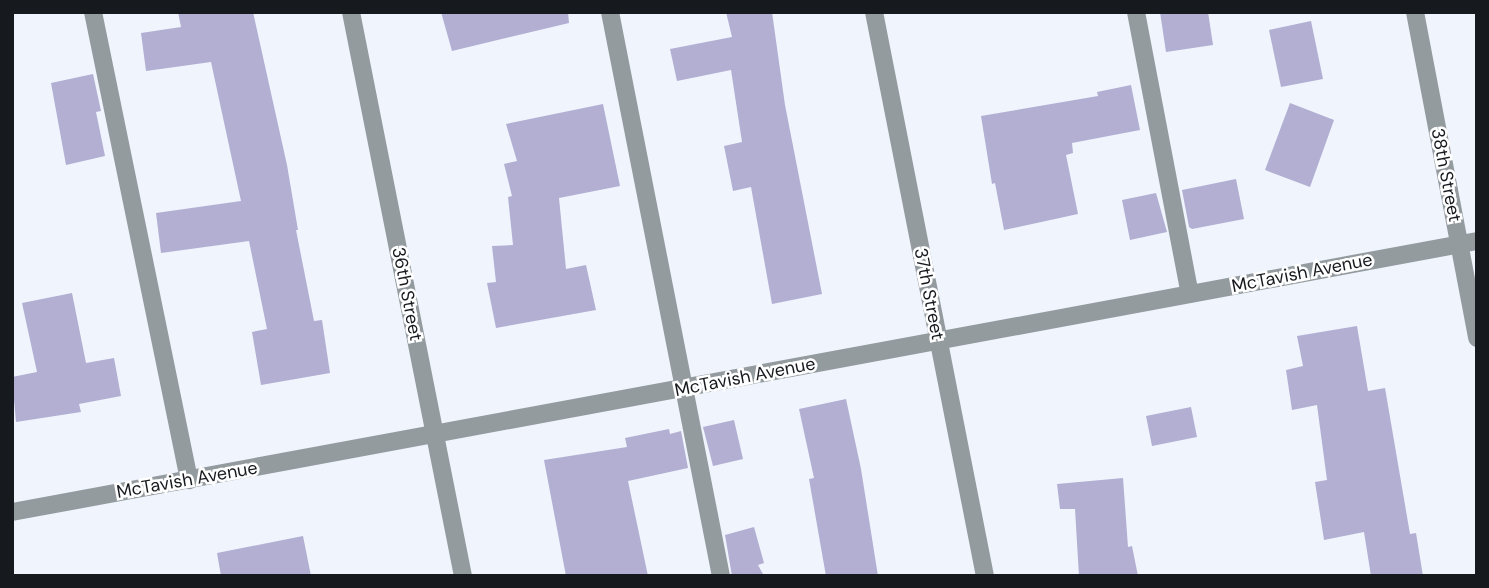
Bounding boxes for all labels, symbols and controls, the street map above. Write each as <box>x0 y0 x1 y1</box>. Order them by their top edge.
street label: 38th Street <box>1426 126 1466 224</box>
street label: 36th Street <box>387 245 427 343</box>
street label: 37th Street <box>910 246 948 342</box>
street label: McTavish Avenue <box>1230 249 1374 297</box>
street label: McTavish Avenue <box>673 353 817 401</box>
street label: McTavish Avenue <box>115 457 259 503</box>

